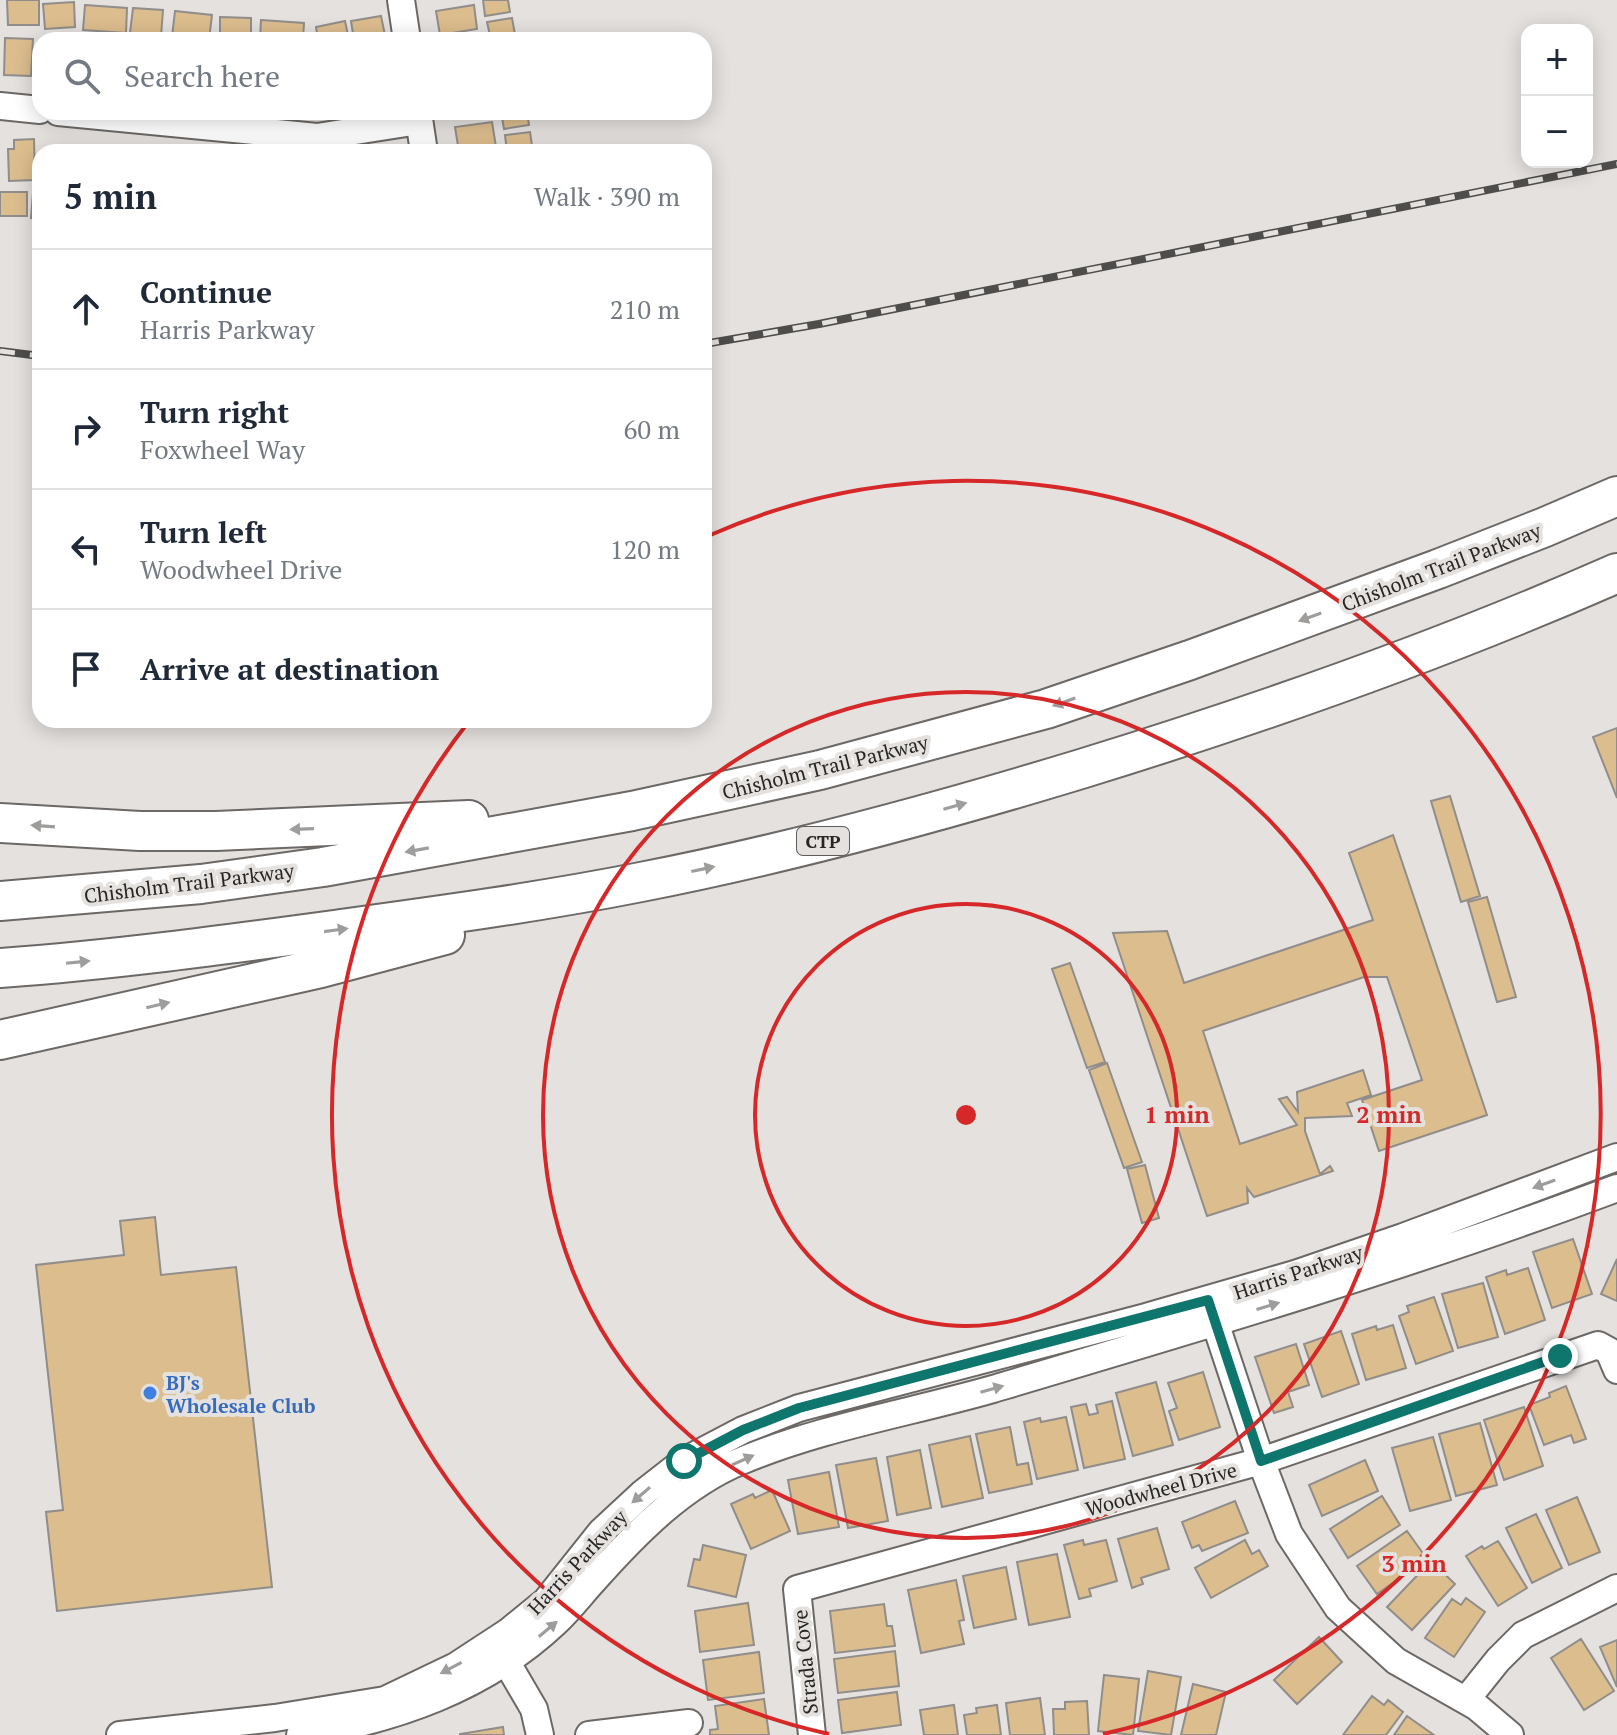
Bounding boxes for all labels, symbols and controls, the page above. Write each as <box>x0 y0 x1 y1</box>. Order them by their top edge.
map controls <box>1521 24 1593 168</box>
button: + <box>1521 24 1593 96</box>
search box <box>32 32 712 120</box>
icon: search <box>60 54 104 98</box>
text: Search here <box>124 56 280 96</box>
button: − <box>1521 96 1593 168</box>
text: 5 min <box>64 174 157 219</box>
text: Walk · 390 m <box>534 179 680 213</box>
text: Continue <box>140 272 272 312</box>
icon: ahead <box>64 287 108 331</box>
text: 210 m <box>610 292 680 326</box>
text: Harris Parkway <box>140 312 315 346</box>
text: Turn right <box>140 392 289 432</box>
icon: right <box>64 407 108 451</box>
text: 60 m <box>624 412 680 446</box>
text: Foxwheel Way <box>140 432 305 466</box>
text: Turn left <box>140 512 267 552</box>
street label: Chisholm Trail Parkway <box>1337 516 1545 617</box>
icon: left <box>64 527 108 571</box>
text: 120 m <box>610 532 680 566</box>
text: Woodwheel Drive <box>140 552 342 586</box>
one-way arrow <box>1298 611 1322 624</box>
icon: arrive <box>64 647 108 691</box>
text: Arrive at destination <box>140 649 439 689</box>
one-way arrow <box>1052 697 1076 709</box>
street label: Chisholm Trail Parkway <box>719 728 932 806</box>
one-way arrow <box>943 799 967 812</box>
one-way arrow <box>30 819 55 832</box>
one-way arrow <box>289 822 314 835</box>
road number: CTP <box>797 827 849 855</box>
one-way arrow <box>405 845 430 857</box>
street label: Chisholm Trail Parkway <box>82 857 296 909</box>
one-way arrow <box>690 862 715 875</box>
one-way arrow <box>324 923 349 936</box>
one-way arrow <box>66 955 91 968</box>
one-way arrow <box>146 998 171 1011</box>
text: 1 min <box>1144 1098 1210 1130</box>
text: 2 min <box>1356 1098 1422 1130</box>
centre of rings <box>952 1101 980 1129</box>
one-way arrow <box>1532 1179 1556 1191</box>
street label: Harris Parkway <box>1230 1238 1367 1306</box>
one-way arrow <box>1256 1299 1280 1312</box>
route end <box>1542 1338 1578 1374</box>
place label: BJ's Wholesale Club <box>166 1369 316 1419</box>
one-way arrow <box>981 1382 1005 1395</box>
marker: BJ's Wholesale Club <box>141 1384 159 1402</box>
route start <box>666 1443 702 1479</box>
one-way arrow <box>731 1454 755 1467</box>
street label: Woodwheel Drive <box>1082 1456 1240 1522</box>
one-way arrow <box>632 1486 652 1503</box>
street label: Harris Parkway <box>521 1503 633 1620</box>
text: 3 min <box>1381 1547 1447 1579</box>
street label: Strada Cove <box>786 1608 824 1716</box>
one-way arrow <box>537 1621 557 1638</box>
one-way arrow <box>439 1662 462 1675</box>

